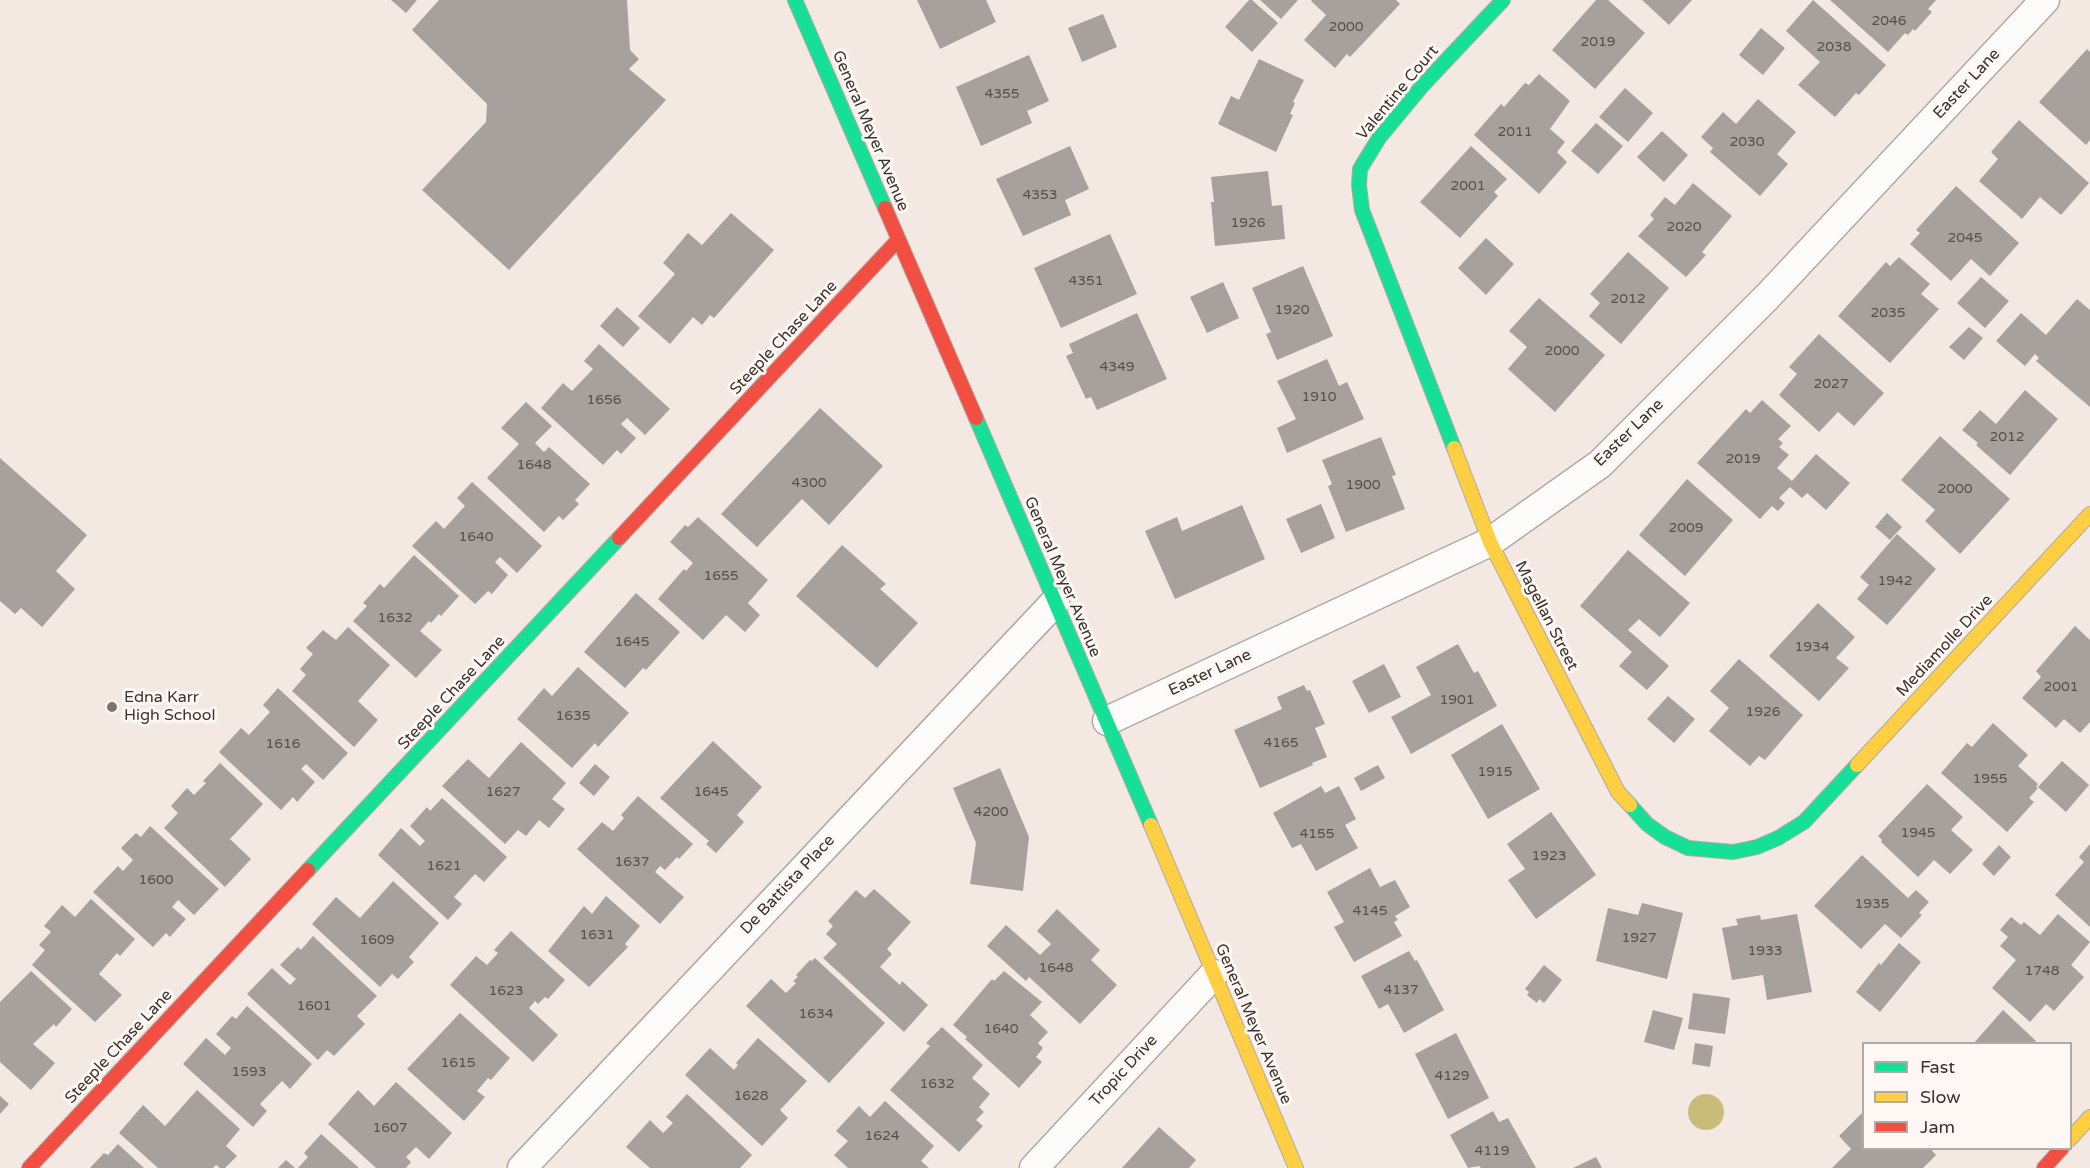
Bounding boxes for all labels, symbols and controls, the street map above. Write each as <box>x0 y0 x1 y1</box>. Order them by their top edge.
house number: 2046 <box>1871 13 1907 29</box>
house number: 2000 <box>1328 19 1364 35</box>
house number: 2019 <box>1580 34 1616 50</box>
house number: 2038 <box>1816 39 1852 55</box>
street label: Valentine Court <box>1353 42 1443 144</box>
street label: Easter Lane <box>1930 45 2004 123</box>
street label: General Meyer Avenue <box>827 48 913 214</box>
house number: 4355 <box>984 86 1020 102</box>
house number: 2011 <box>1497 124 1533 140</box>
house number: 2030 <box>1729 134 1765 150</box>
house number: 2001 <box>1450 178 1486 194</box>
house number: 4353 <box>1022 187 1058 203</box>
house number: 1926 <box>1230 215 1266 231</box>
house number: 2020 <box>1666 219 1702 235</box>
house number: 2045 <box>1947 230 1983 246</box>
house number: 4351 <box>1068 273 1104 289</box>
street label: Steeple Chase Lane <box>726 277 842 399</box>
house number: 2012 <box>1610 291 1646 307</box>
house number: 1920 <box>1274 302 1310 318</box>
house number: 2035 <box>1870 305 1906 321</box>
house number: 2000 <box>1544 343 1580 359</box>
house number: 4349 <box>1099 359 1135 375</box>
house number: 2027 <box>1813 376 1849 392</box>
house number: 1910 <box>1301 389 1337 405</box>
house number: 1656 <box>586 392 622 408</box>
street label: Easter Lane <box>1590 395 1668 471</box>
house number: 2012 <box>1989 429 2025 445</box>
house number: 2019 <box>1725 451 1761 467</box>
house number: 1648 <box>516 457 552 473</box>
house number: 4300 <box>791 475 827 491</box>
house number: 1900 <box>1345 477 1381 493</box>
house number: 2000 <box>1937 481 1973 497</box>
street label: General Meyer Avenue <box>1019 494 1105 660</box>
house number: 2009 <box>1668 520 1704 536</box>
house number: 1640 <box>458 529 494 545</box>
street label: Magellan Street <box>1510 558 1582 674</box>
house number: 1655 <box>703 568 739 584</box>
house number: 1942 <box>1877 573 1913 589</box>
street label: Mediamolle Drive <box>1893 591 1997 701</box>
house number: 1632 <box>377 610 413 626</box>
street label: Steeple Chase Lane <box>394 632 510 754</box>
house number: 1645 <box>614 634 650 650</box>
house number: 1934 <box>1794 639 1830 655</box>
street label: Easter Lane <box>1166 645 1254 701</box>
house number: 2001 <box>2043 679 2079 695</box>
place label: Edna Karr High School <box>124 688 215 726</box>
house number: 1901 <box>1439 692 1475 708</box>
marker: Edna Karr High School <box>105 700 119 714</box>
house number: 1926 <box>1745 704 1781 720</box>
house number: 1635 <box>555 708 591 724</box>
house number: 4165 <box>1263 735 1299 751</box>
house number: 1616 <box>265 736 301 752</box>
house number: 1915 <box>1477 764 1513 780</box>
house number: 1955 <box>1972 771 2008 787</box>
house number: 1627 <box>485 784 521 800</box>
house number: 1645 <box>693 784 729 800</box>
house number: 4200 <box>973 804 1009 820</box>
house number: 1945 <box>1900 825 1936 841</box>
house number: 4155 <box>1299 826 1335 842</box>
street label: De Battista Place <box>737 831 839 939</box>
house number: 1923 <box>1531 848 1567 864</box>
house number: 1637 <box>614 854 650 870</box>
house number: 1621 <box>426 858 462 874</box>
house number: 1600 <box>138 872 174 888</box>
house number: 1935 <box>1854 896 1890 912</box>
house number: 4145 <box>1352 903 1388 919</box>
house number: 1631 <box>579 927 615 943</box>
house number: 1927 <box>1621 930 1657 946</box>
house number: 1609 <box>359 932 395 948</box>
street label: General Meyer Avenue <box>1210 941 1296 1107</box>
house number: 1933 <box>1747 943 1783 959</box>
house number: 1648 <box>1038 960 1074 976</box>
house number: 1748 <box>2024 963 2060 979</box>
house number: 4137 <box>1383 982 1419 998</box>
house number: 1623 <box>488 983 524 999</box>
street label: Steeple Chase Lane <box>61 986 177 1108</box>
house number: 1601 <box>296 998 332 1014</box>
house number: 1634 <box>798 1006 834 1022</box>
house number: 1640 <box>983 1021 1019 1037</box>
street label: Tropic Drive <box>1086 1031 1162 1111</box>
legend <box>1862 1042 2072 1150</box>
house number: 1615 <box>440 1055 476 1071</box>
text: Fast <box>1920 1056 1955 1078</box>
house number: 1593 <box>231 1064 267 1080</box>
house number: 4129 <box>1434 1068 1470 1084</box>
house number: 1632 <box>919 1076 955 1092</box>
text: Slow <box>1920 1086 1961 1108</box>
house number: 1628 <box>733 1088 769 1104</box>
text: Jam <box>1920 1116 1955 1138</box>
house number: 1607 <box>372 1120 408 1136</box>
house number: 1624 <box>864 1128 900 1144</box>
house number: 4119 <box>1474 1143 1510 1159</box>

